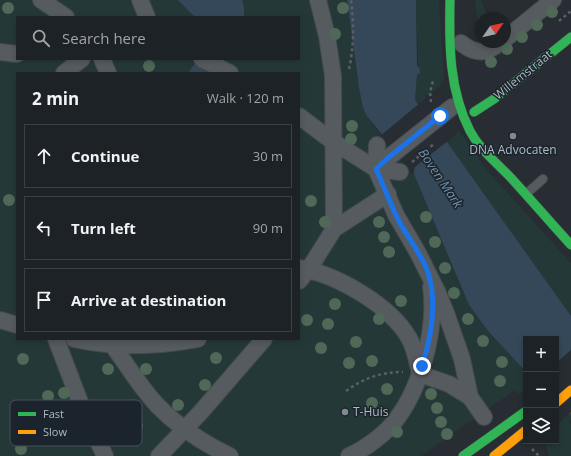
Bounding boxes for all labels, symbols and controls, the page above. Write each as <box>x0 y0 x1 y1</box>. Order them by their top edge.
north arrow <box>475 12 511 48</box>
search box <box>16 16 300 60</box>
icon: search <box>30 27 52 49</box>
text: Search here <box>62 28 146 48</box>
street label: Willemstraat <box>490 46 555 103</box>
text: 2 min <box>32 87 79 110</box>
text: Walk · 120 m <box>207 89 284 107</box>
route start <box>431 107 449 125</box>
marker: DNA Advocaten <box>508 131 518 141</box>
place label: DNA Advocaten <box>469 141 557 158</box>
icon: ahead <box>33 145 55 167</box>
water label: Boven Mark <box>414 145 468 212</box>
text: Continue <box>71 146 139 166</box>
text: 30 m <box>253 147 283 165</box>
icon: left <box>33 217 55 239</box>
text: Turn left <box>71 218 136 238</box>
text: 90 m <box>253 219 283 237</box>
icon: arrive <box>33 289 55 311</box>
text: Arrive at destination <box>71 290 226 310</box>
map controls <box>523 336 559 444</box>
button: + <box>523 336 559 372</box>
route end <box>413 357 431 375</box>
button: − <box>523 372 559 408</box>
legend <box>10 400 142 446</box>
place label: T-Huis <box>353 403 389 420</box>
text: Fast <box>43 406 64 421</box>
marker: T-Huis <box>340 407 350 417</box>
button: layers <box>523 408 559 444</box>
text: Slow <box>43 424 67 439</box>

